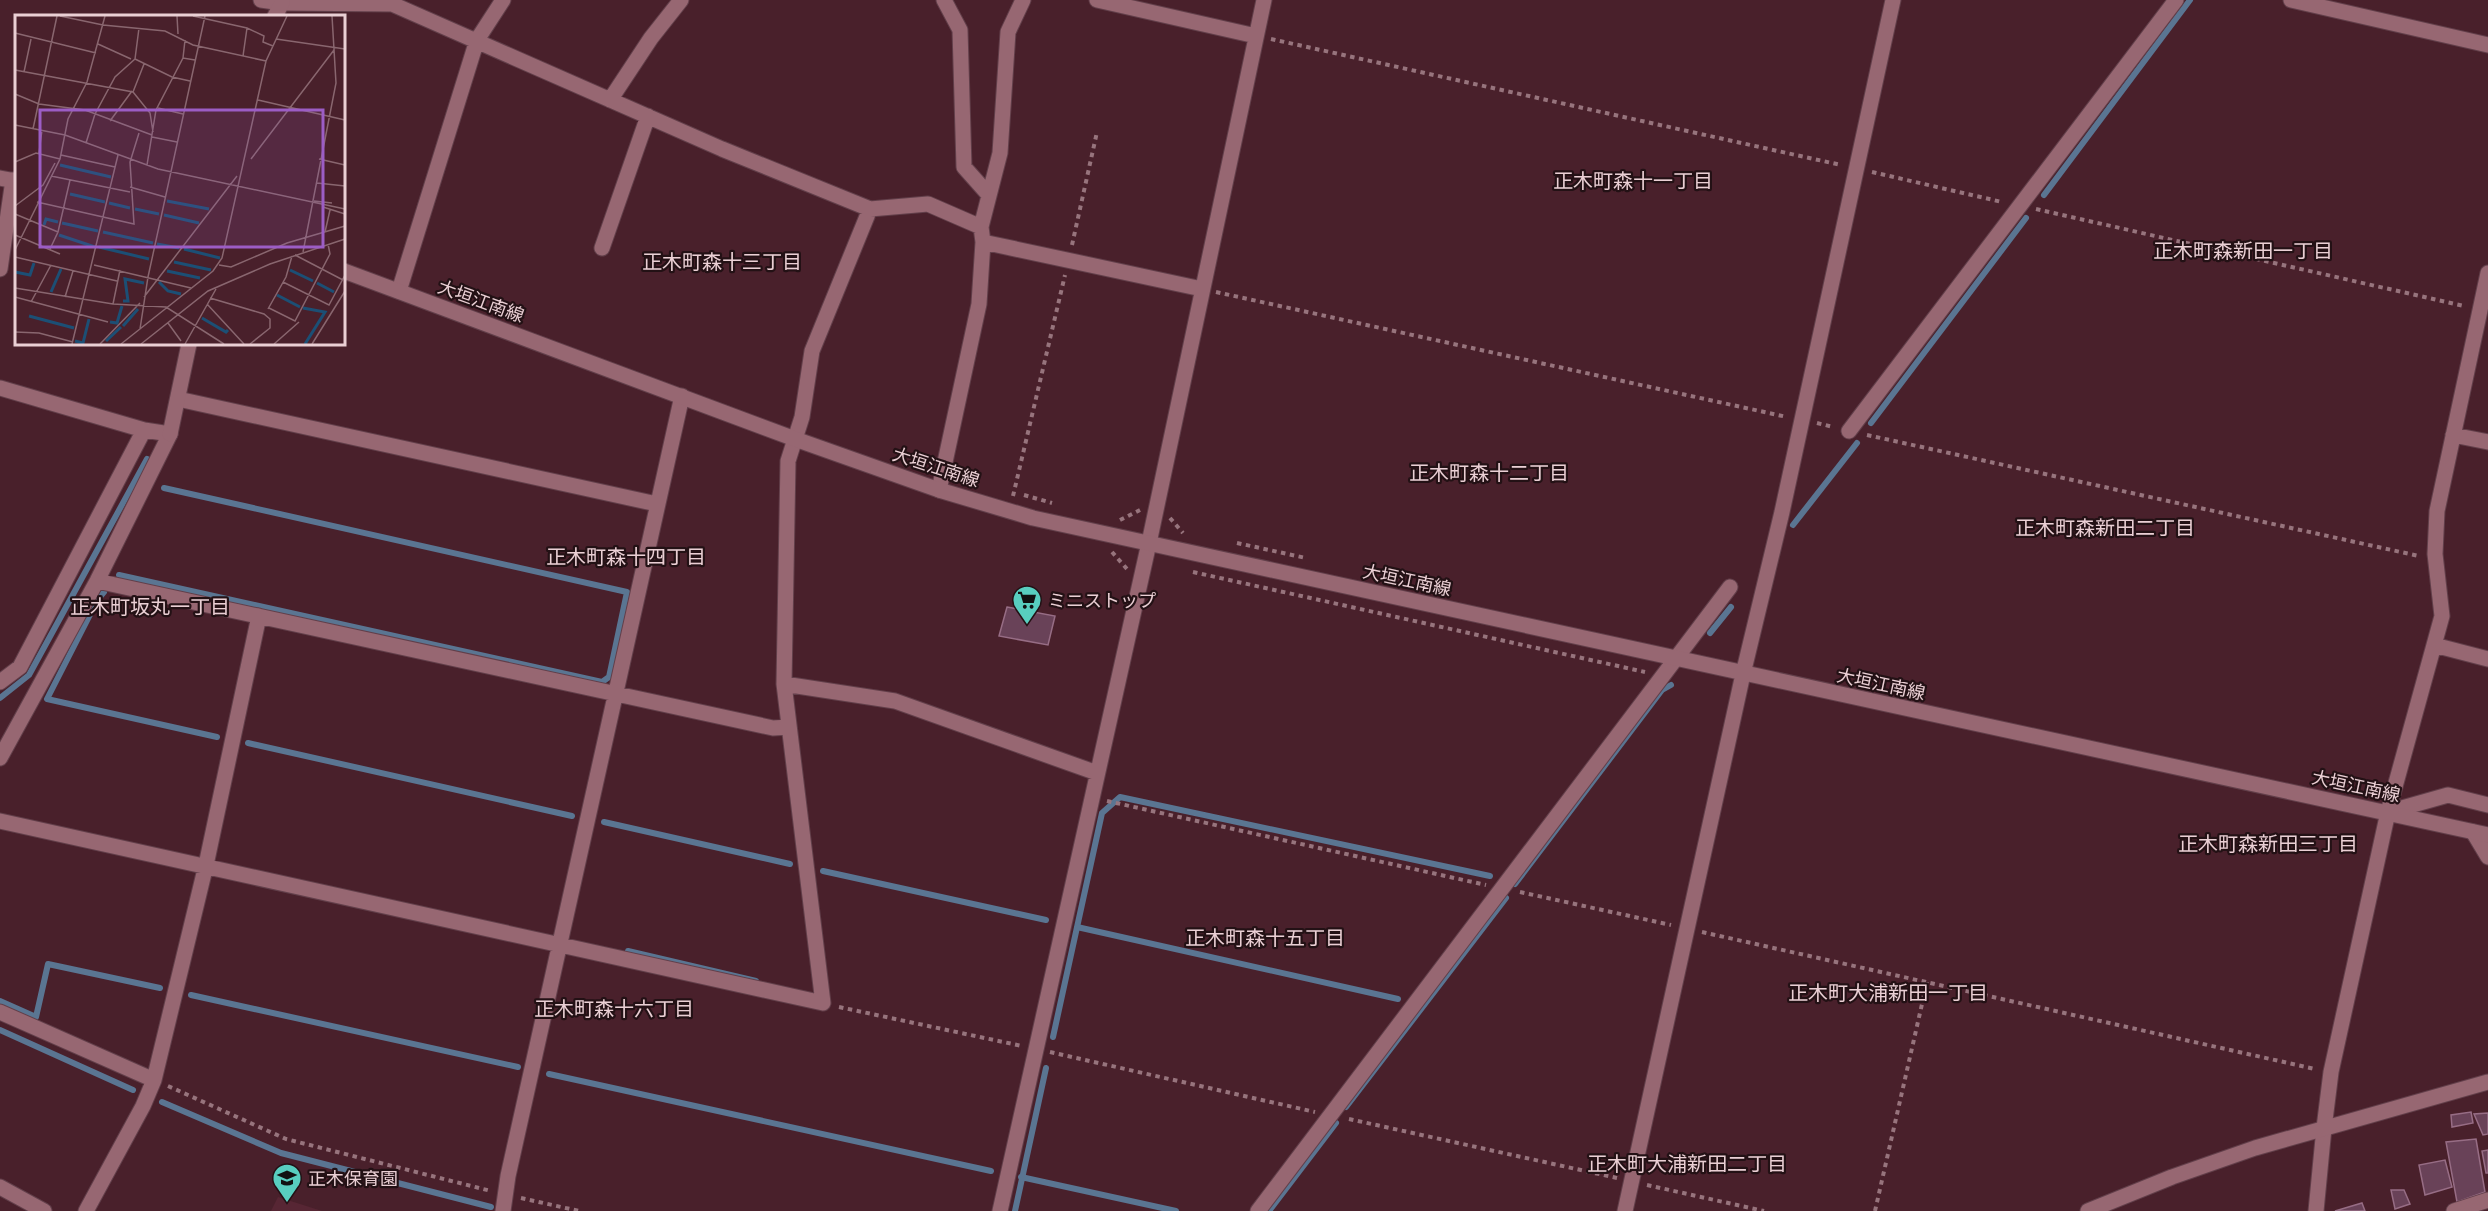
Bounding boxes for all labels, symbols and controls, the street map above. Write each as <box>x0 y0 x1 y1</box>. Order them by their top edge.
inset map <box>15 15 345 345</box>
district label: 正木町森十一丁目 <box>1553 165 1713 196</box>
district label: 正木町森新田一丁目 <box>2153 235 2333 266</box>
district label: 正木町森十三丁目 <box>642 246 802 277</box>
street label: 大垣江南線 <box>434 273 528 329</box>
street label: 大垣江南線 <box>889 440 983 494</box>
district label: 正木町森十二丁目 <box>1409 457 1569 488</box>
district label: 正木町森新田二丁目 <box>2015 512 2195 543</box>
district label: 正木町森十四丁目 <box>546 541 706 572</box>
street label: 大垣江南線 <box>1360 557 1454 603</box>
supermarket icon: ミニストップ <box>1011 584 1043 626</box>
place label: ミニストップ <box>1048 587 1156 614</box>
district label: 正木町坂丸一丁目 <box>70 591 230 622</box>
street label: 大垣江南線 <box>1834 661 1928 707</box>
street label: 大垣江南線 <box>2309 763 2403 809</box>
district label: 正木町森新田三丁目 <box>2178 828 2358 859</box>
district label: 正木町森十五丁目 <box>1185 922 1345 953</box>
district label: 正木町大浦新田一丁目 <box>1788 977 1988 1008</box>
district label: 正木町森十六丁目 <box>534 993 694 1024</box>
district label: 正木町大浦新田二丁目 <box>1587 1148 1787 1179</box>
school or university icon: 正木保育園 <box>271 1162 303 1204</box>
place label: 正木保育園 <box>308 1165 398 1192</box>

